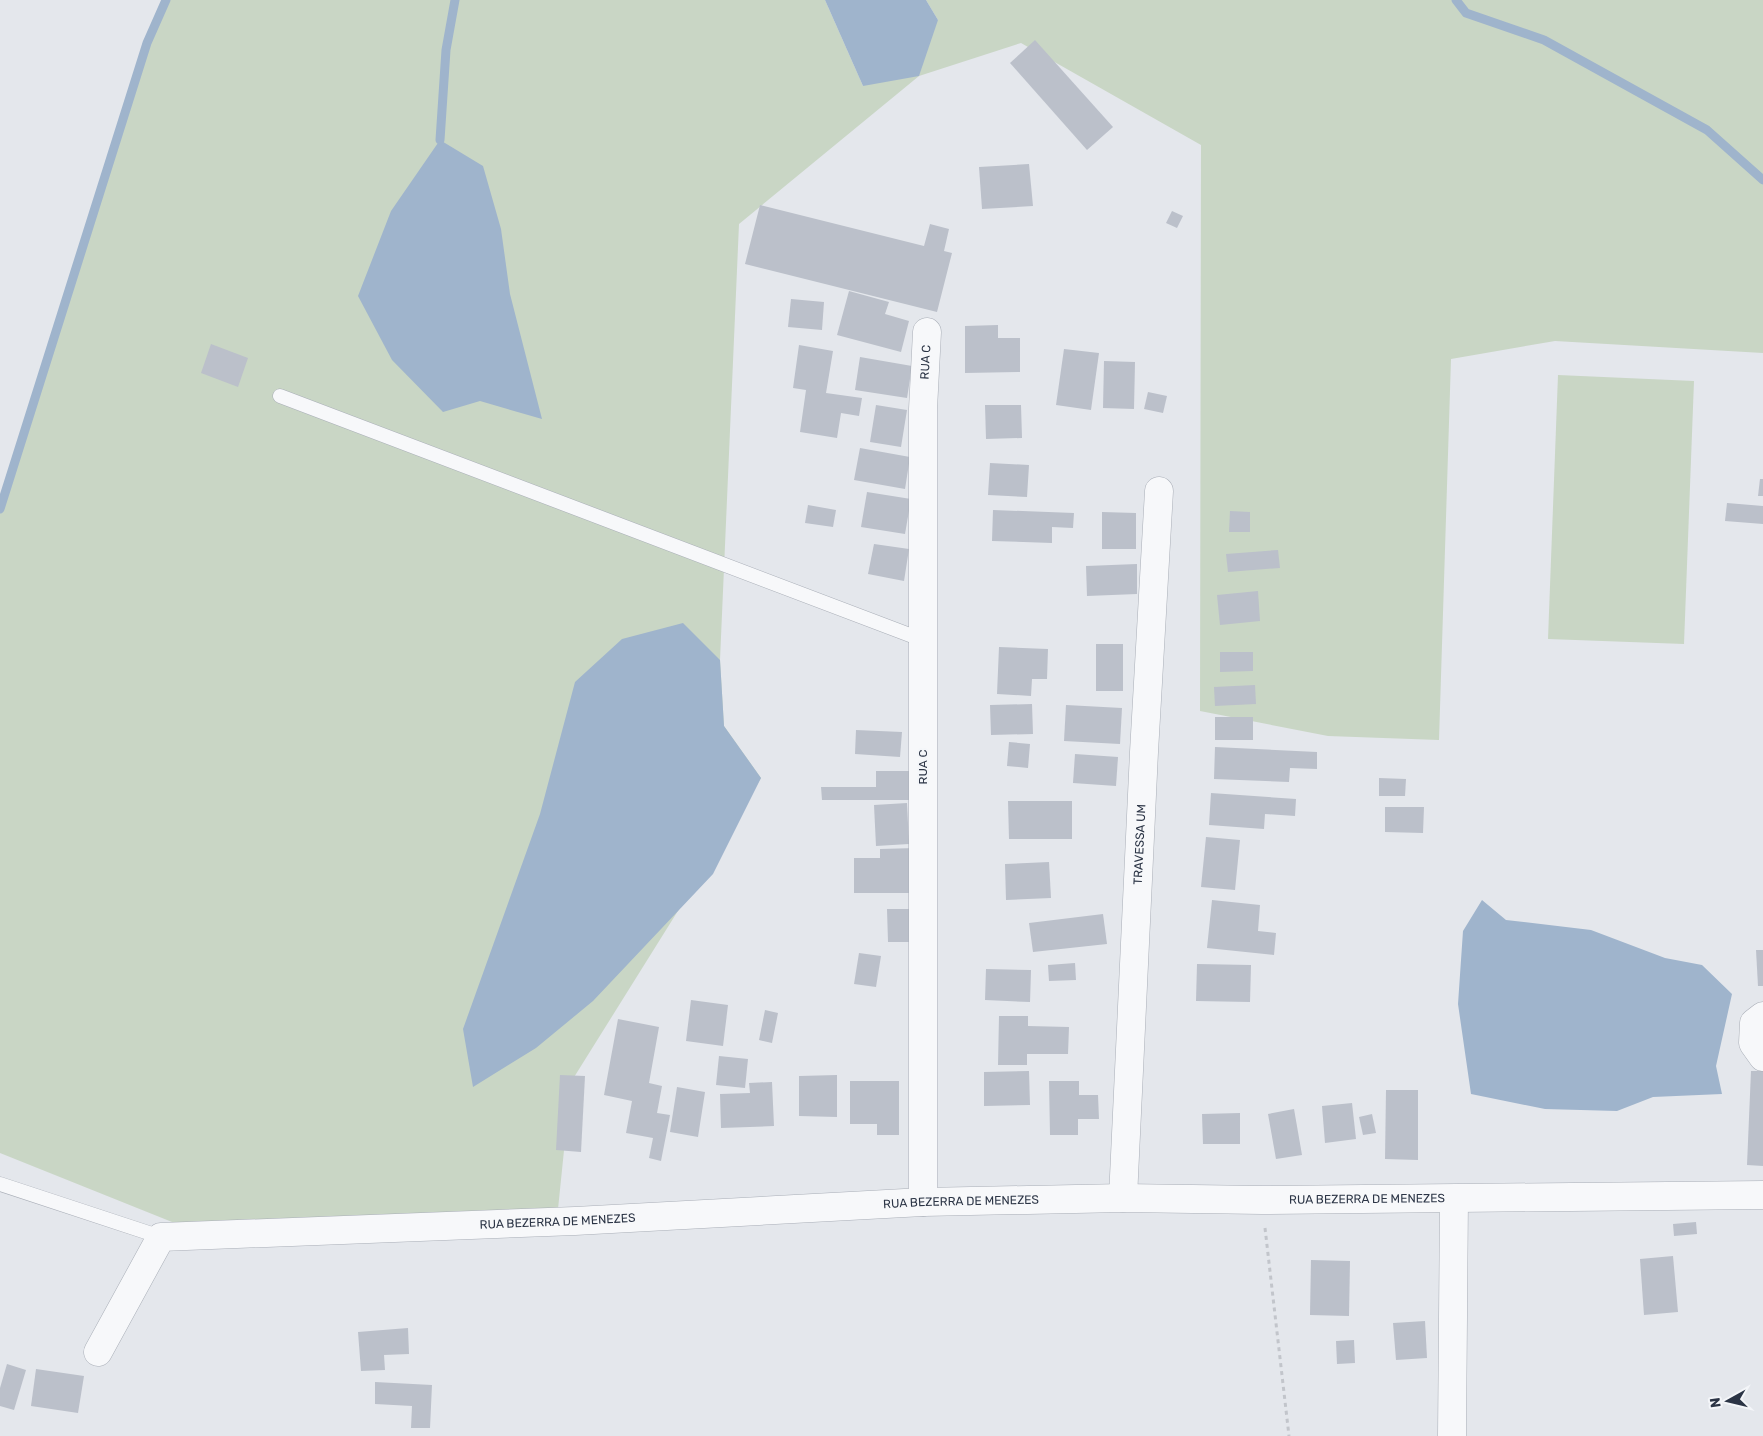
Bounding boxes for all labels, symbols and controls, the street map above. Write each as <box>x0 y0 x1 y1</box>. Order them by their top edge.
street label: RUA C <box>918 344 933 380</box>
street label: RUA C <box>916 750 930 784</box>
street label: TRAVESSA UM <box>1131 804 1149 885</box>
street label: RUA BEZERRA DE MENEZES <box>1289 1191 1445 1207</box>
street label: RUA BEZERRA DE MENEZES <box>883 1193 1039 1211</box>
street label: RUA BEZERRA DE MENEZES <box>479 1211 636 1232</box>
north arrow <box>1703 1376 1753 1426</box>
text: N <box>1707 1397 1725 1409</box>

